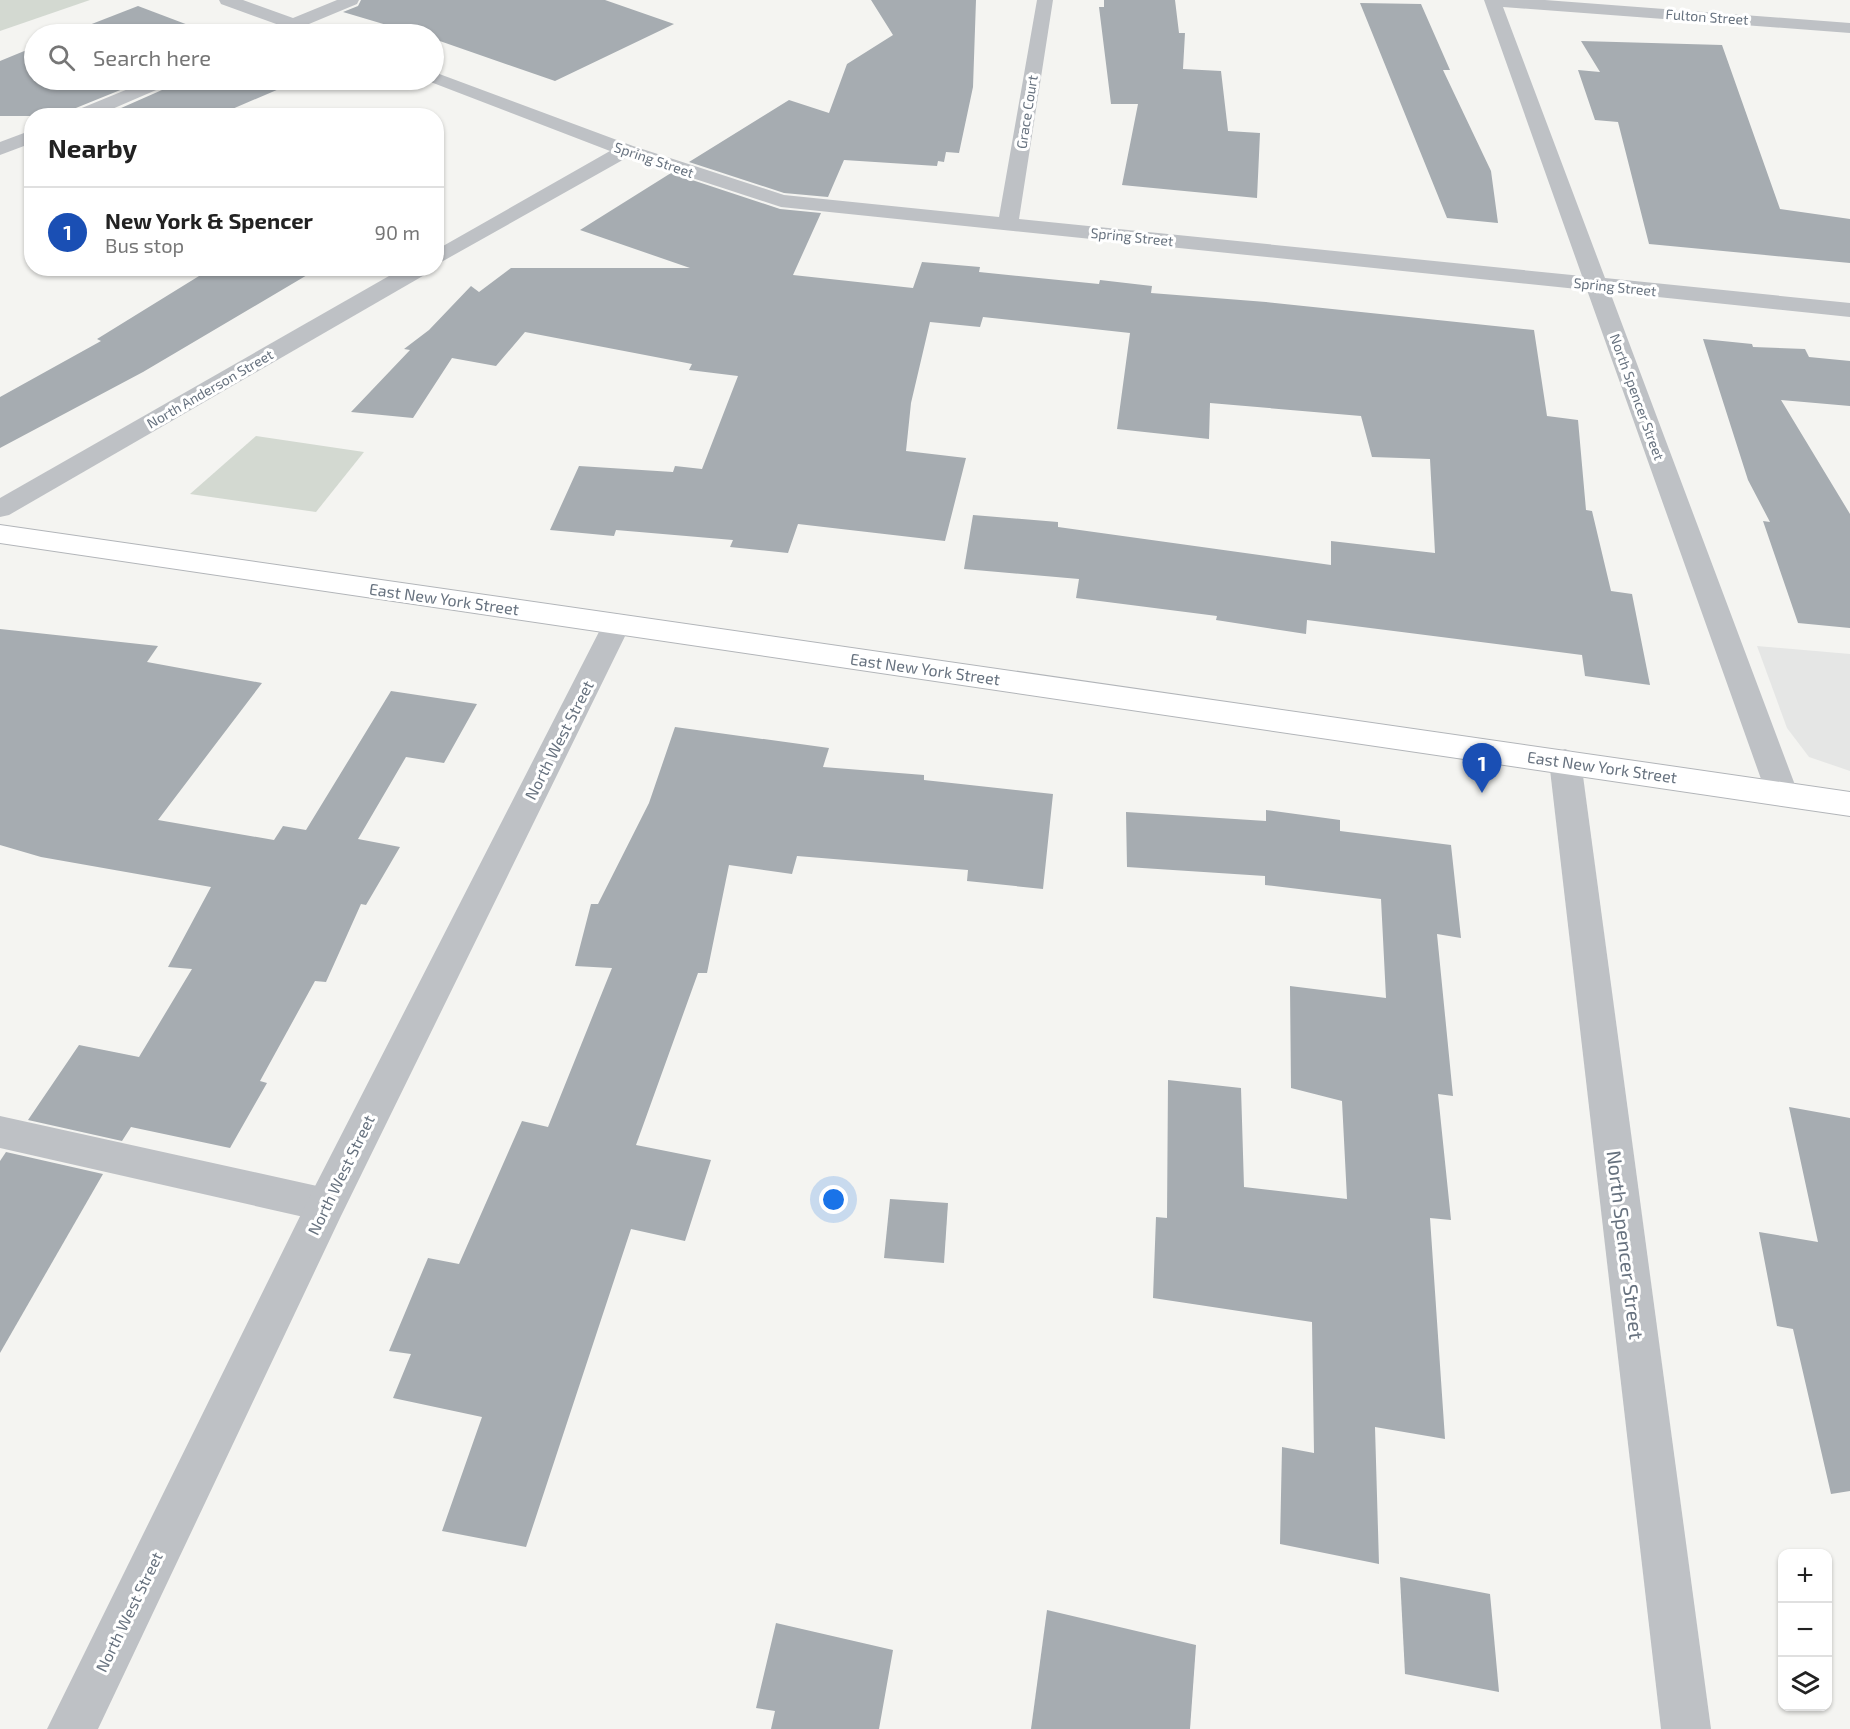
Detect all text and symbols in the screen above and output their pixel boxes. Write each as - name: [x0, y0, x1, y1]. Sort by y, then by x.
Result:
- street label: Fulton Street: [1665, 5, 1749, 28]
- search box: [24, 24, 444, 90]
- icon: search: [45, 41, 78, 74]
- text: Search here: [93, 44, 211, 70]
- street label: Grace Court: [1012, 74, 1041, 150]
- text: Nearby: [48, 132, 137, 163]
- street label: Spring Street: [612, 138, 696, 181]
- text: New York & Spencer: [105, 207, 313, 233]
- text: 1: [63, 220, 72, 244]
- text: 90 m: [375, 220, 420, 244]
- street label: Spring Street: [1090, 224, 1174, 249]
- text: Bus stop: [105, 233, 184, 257]
- street label: Spring Street: [1573, 274, 1657, 299]
- street label: North Spencer Street: [1607, 331, 1668, 462]
- street label: North Anderson Street: [144, 345, 276, 432]
- street label: East New York Street: [368, 579, 520, 618]
- street label: East New York Street: [849, 649, 1001, 688]
- street label: North West Street: [520, 677, 597, 803]
- pin: 1: [1462, 744, 1502, 793]
- street label: East New York Street: [1526, 747, 1678, 786]
- street label: North West Street: [303, 1112, 378, 1238]
- street label: North Spencer Street: [1602, 1149, 1650, 1341]
- your location: [819, 1185, 848, 1214]
- street label: North West Street: [91, 1549, 166, 1675]
- map controls: [1778, 1549, 1832, 1711]
- button: +: [1778, 1549, 1832, 1603]
- button: −: [1778, 1603, 1832, 1657]
- button: layers: [1778, 1657, 1832, 1711]

